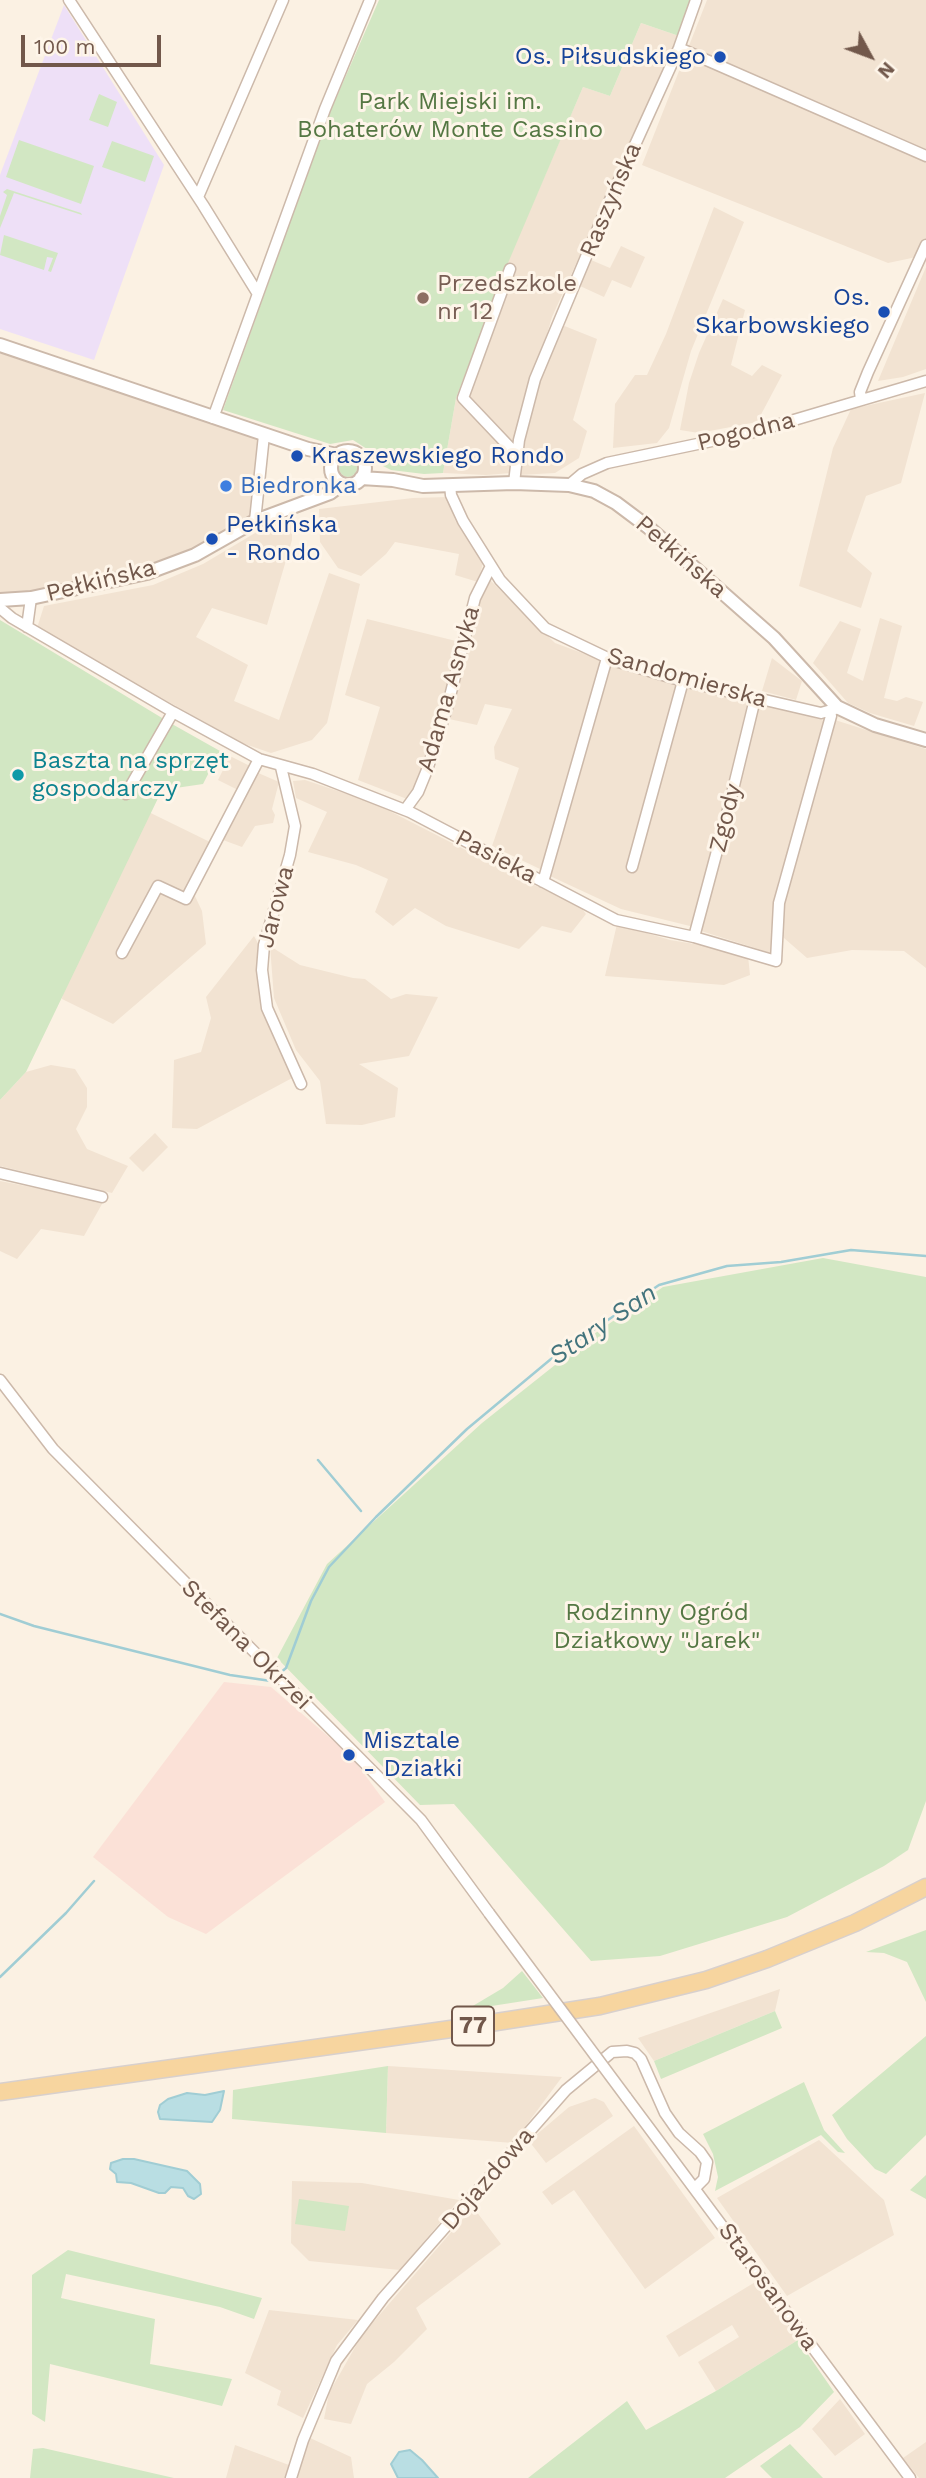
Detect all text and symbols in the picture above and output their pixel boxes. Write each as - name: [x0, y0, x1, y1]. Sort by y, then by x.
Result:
- scale bar: [24, 21, 164, 65]
- north arrow: [835, 21, 905, 91]
- text: 100 m: [34, 34, 96, 59]
- place label: Os. Piłsudskiego: [515, 43, 706, 71]
- marker: Os. Piłsudskiego: [712, 49, 728, 65]
- text: N: [873, 57, 900, 83]
- park label: Park Miejski im. Bohaterów Monte Cassino: [297, 88, 603, 144]
- street label: Raszyńska: [574, 138, 648, 262]
- place label: Przedszkole nr 12: [437, 270, 577, 326]
- place label: Os. Skarbowskiego: [695, 284, 870, 340]
- marker: Przedszkole nr 12: [415, 290, 431, 306]
- marker: Os. Skarbowskiego: [876, 304, 892, 320]
- street label: Pogodna: [694, 406, 798, 458]
- place label: Kraszewskiego Rondo: [311, 442, 565, 470]
- marker: Kraszewskiego Rondo: [289, 448, 305, 464]
- place label: Biedronka: [240, 472, 357, 500]
- marker: Biedronka: [218, 478, 234, 494]
- street label: Pełkińska: [629, 510, 733, 604]
- place label: Pełkińska - Rondo: [226, 511, 338, 567]
- marker: Pełkińska - Rondo: [204, 531, 220, 547]
- street label: Pełkińska: [43, 554, 159, 608]
- street label: Adama Asnyka: [412, 603, 486, 775]
- street label: Sandomierska: [604, 641, 770, 715]
- place label: Baszta na sprzęt gospodarczy: [32, 747, 229, 803]
- marker: Baszta na sprzęt gospodarczy: [10, 767, 26, 783]
- street label: Zgody: [704, 781, 748, 855]
- street label: Pasieka: [450, 824, 542, 890]
- street label: Jarowa: [251, 863, 301, 951]
- water label: Stary San: [543, 1278, 663, 1372]
- street label: Stefana Okrzei: [175, 1574, 317, 1716]
- park label: Rodzinny Ogród Działkowy "Jarek": [554, 1599, 760, 1655]
- place label: Misztale - Działki: [363, 1727, 462, 1783]
- marker: Misztale - Działki: [341, 1747, 357, 1763]
- road number: 77: [452, 2007, 494, 2046]
- street label: Dojazdowa: [436, 2122, 540, 2236]
- street label: Starosanowa: [712, 2217, 824, 2357]

